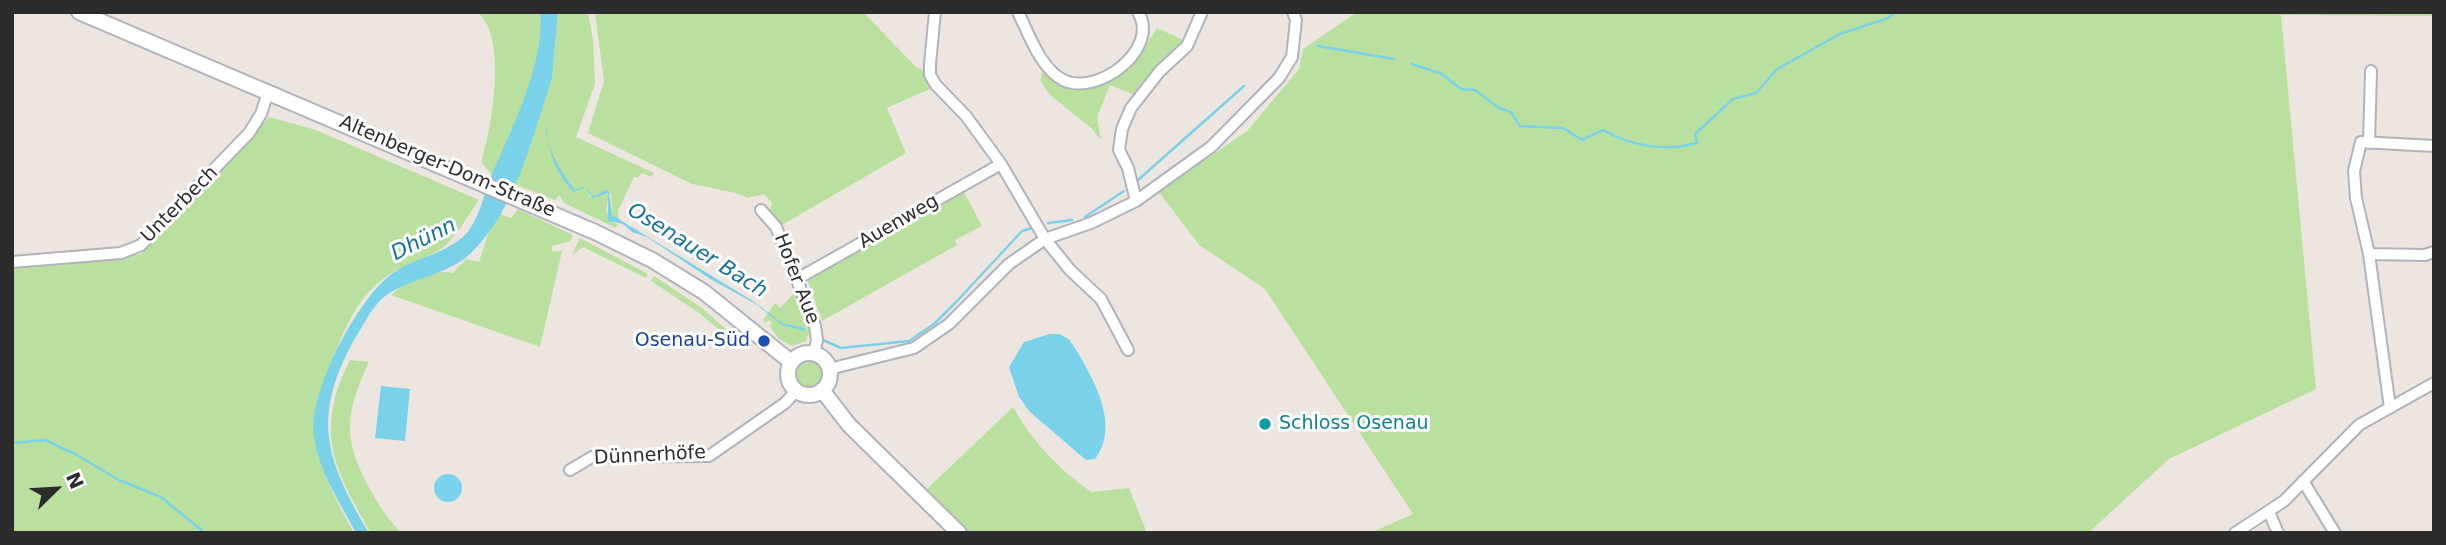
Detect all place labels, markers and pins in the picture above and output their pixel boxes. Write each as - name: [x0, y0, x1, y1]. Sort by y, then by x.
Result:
- place label: Osenau-Süd: [635, 330, 750, 352]
- marker: Osenau-Süd: [756, 333, 772, 349]
- place label: Schloss Osenau: [1279, 413, 1429, 435]
- marker: Schloss Osenau: [1257, 416, 1273, 432]

